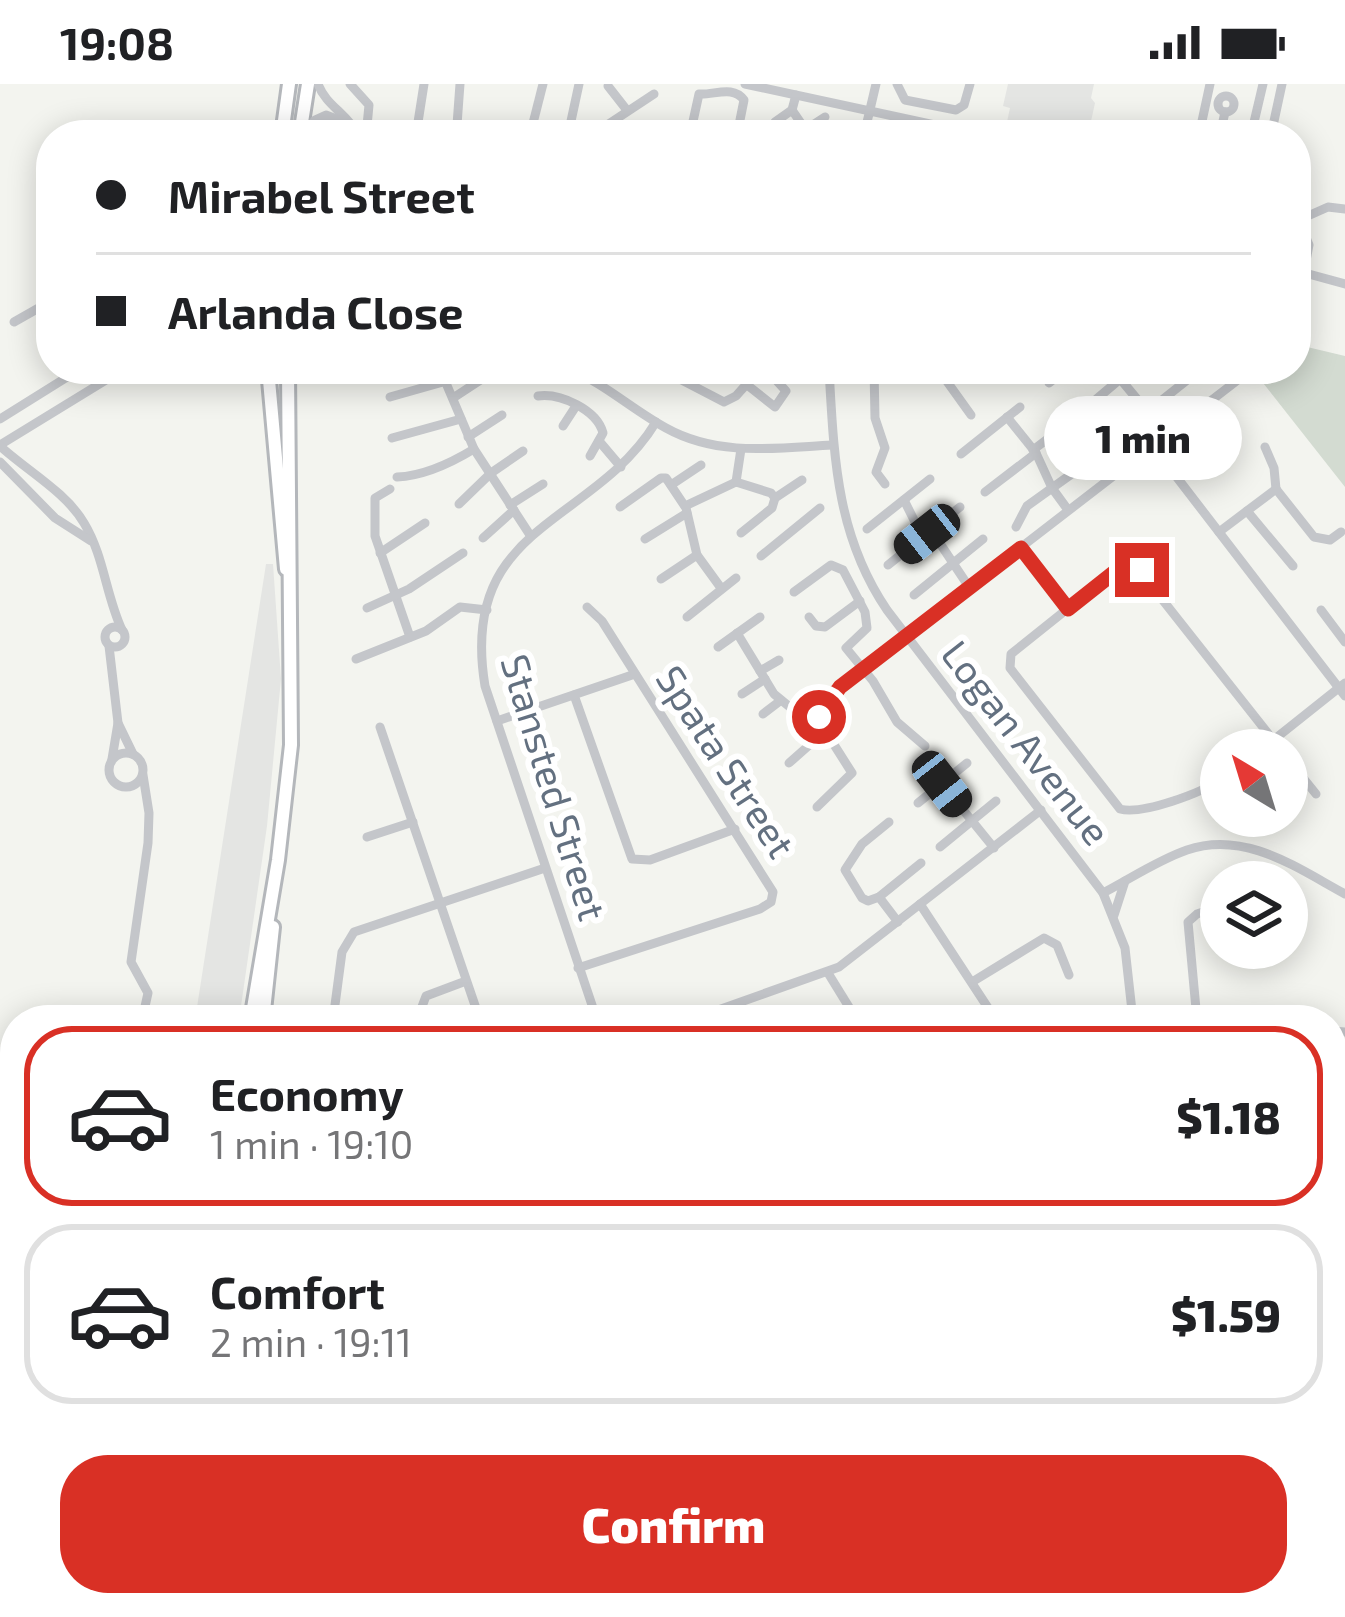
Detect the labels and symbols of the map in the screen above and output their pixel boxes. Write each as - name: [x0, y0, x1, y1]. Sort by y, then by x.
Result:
- callout: 1 min: [1043, 396, 1241, 480]
- car: [888, 498, 966, 570]
- route end: [1115, 543, 1169, 597]
- street label: Logan Avenue: [933, 631, 1121, 853]
- street label: Stansted Street: [492, 648, 618, 926]
- street label: Spata Street: [648, 656, 806, 866]
- route start: [792, 690, 846, 744]
- north arrow: [1200, 729, 1308, 837]
- car: [906, 745, 978, 823]

